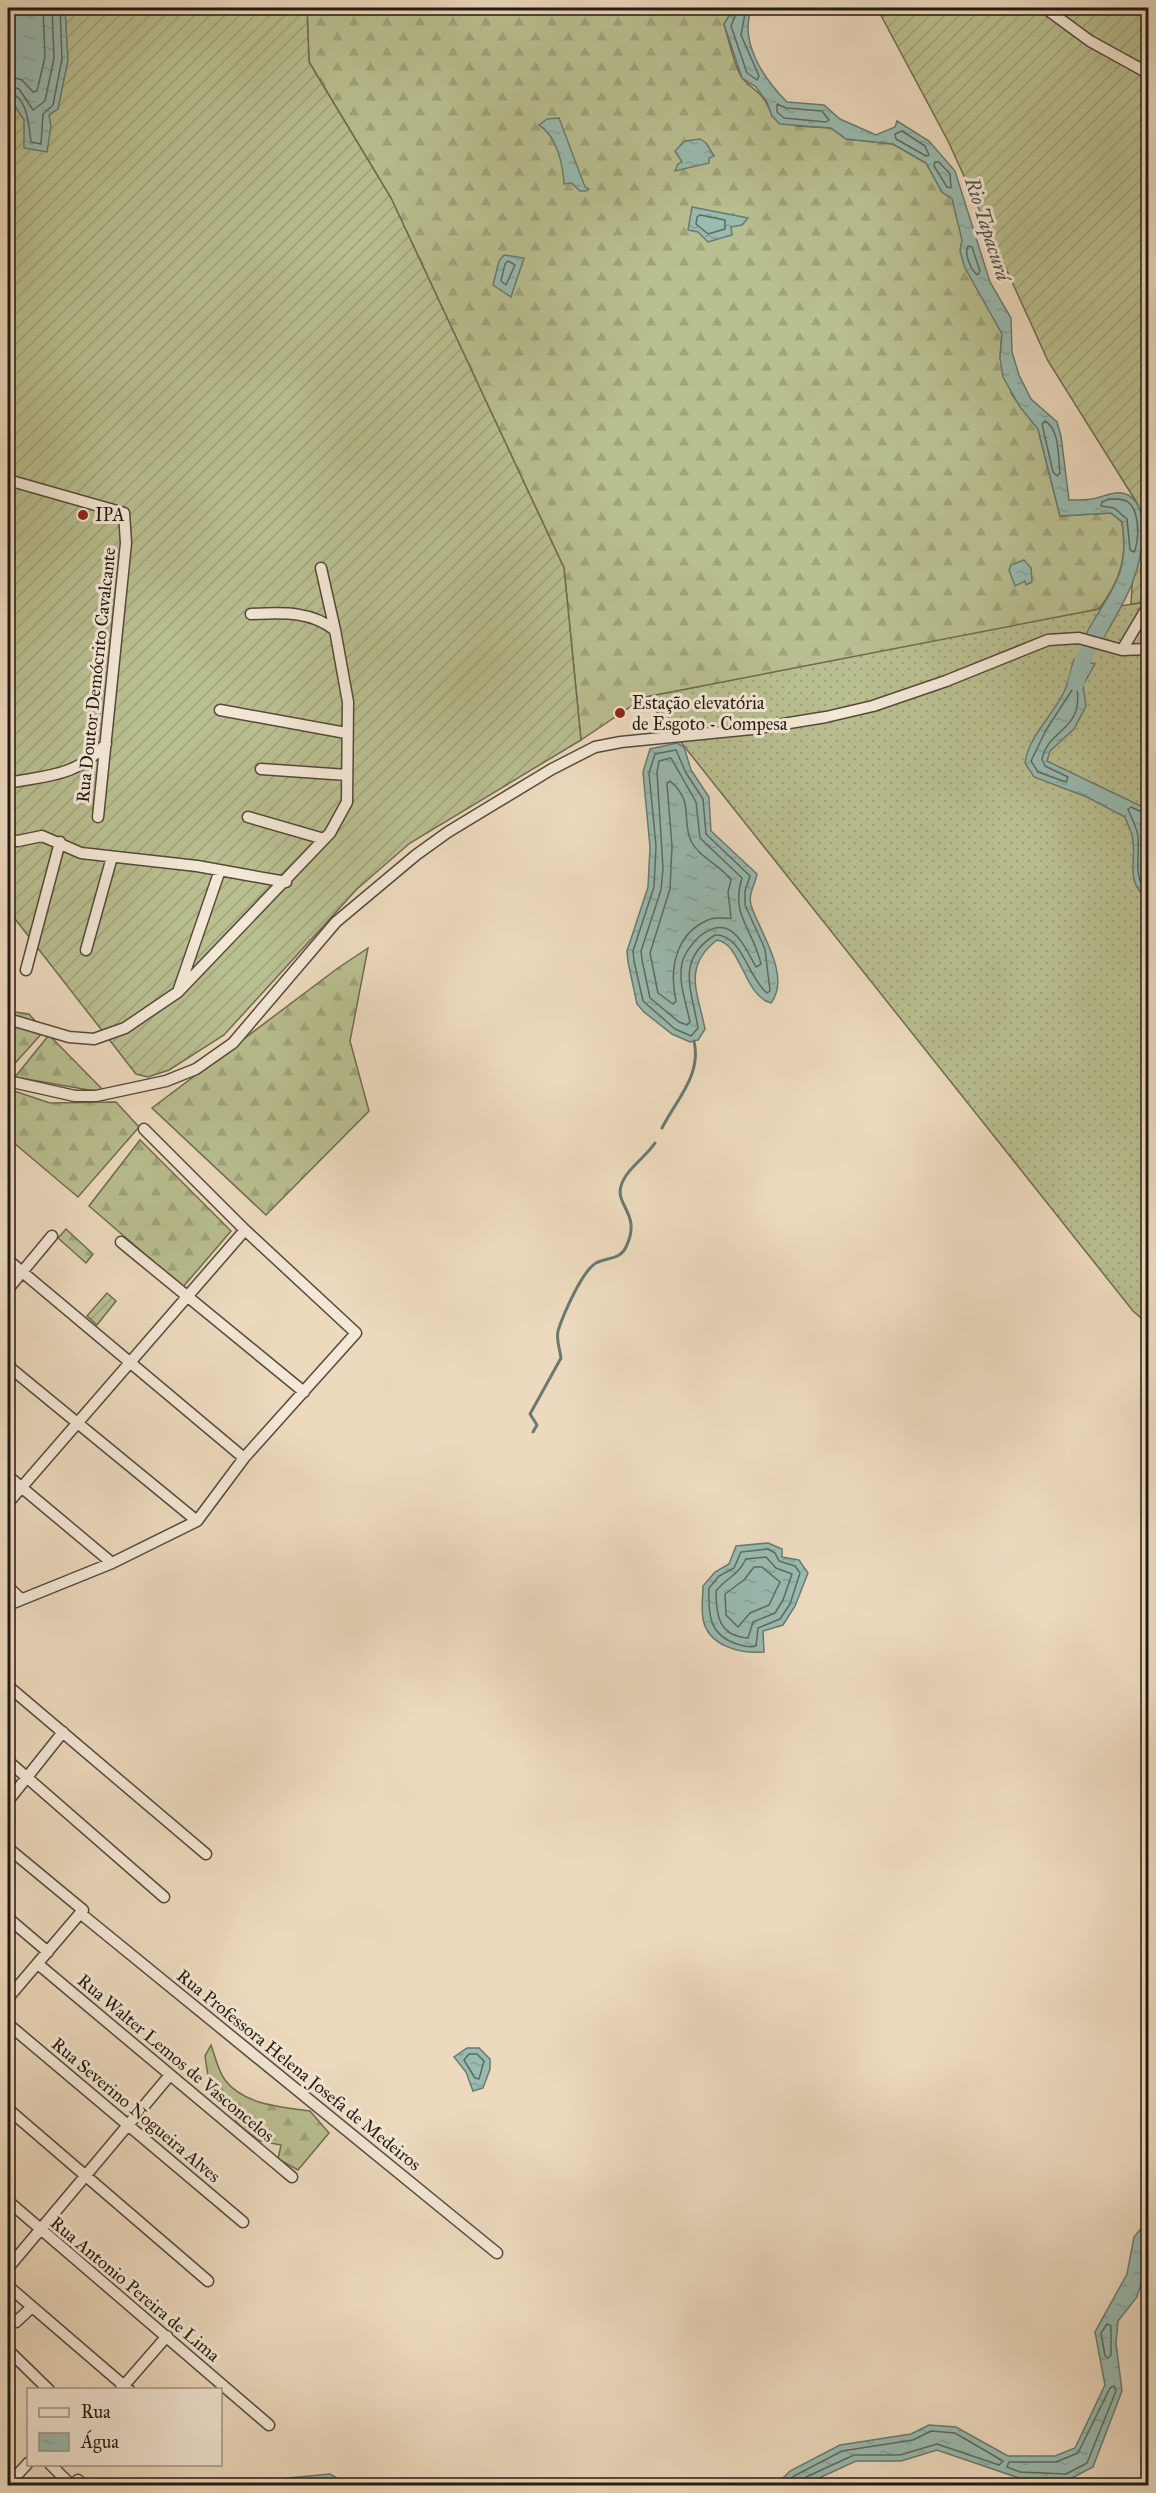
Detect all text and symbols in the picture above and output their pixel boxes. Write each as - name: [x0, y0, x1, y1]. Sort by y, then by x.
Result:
- water label: Rio Tapacurá: [959, 173, 1017, 286]
- place label: IPA: [95, 504, 125, 526]
- marker: IPA: [76, 508, 90, 522]
- street label: Rua Doutor Demócrito Cavalcante: [72, 546, 120, 804]
- place label: Estação elevatória de Esgoto - Compesa: [632, 692, 788, 736]
- marker: Estação elevatória de Esgoto - Compesa: [613, 706, 627, 720]
- street label: Rua Professora Helena Josefa de Medeiros: [172, 1965, 426, 2176]
- street label: Rua Walter Lemos de Vasconcelos: [73, 1969, 279, 2147]
- street label: Rua Severino Nogueira Alves: [46, 2033, 225, 2188]
- street label: Rua Antonio Pereira de Lima: [46, 2212, 225, 2367]
- legend: [27, 2388, 222, 2466]
- text: Rua: [81, 2401, 111, 2423]
- text: Água: [80, 2429, 119, 2454]

